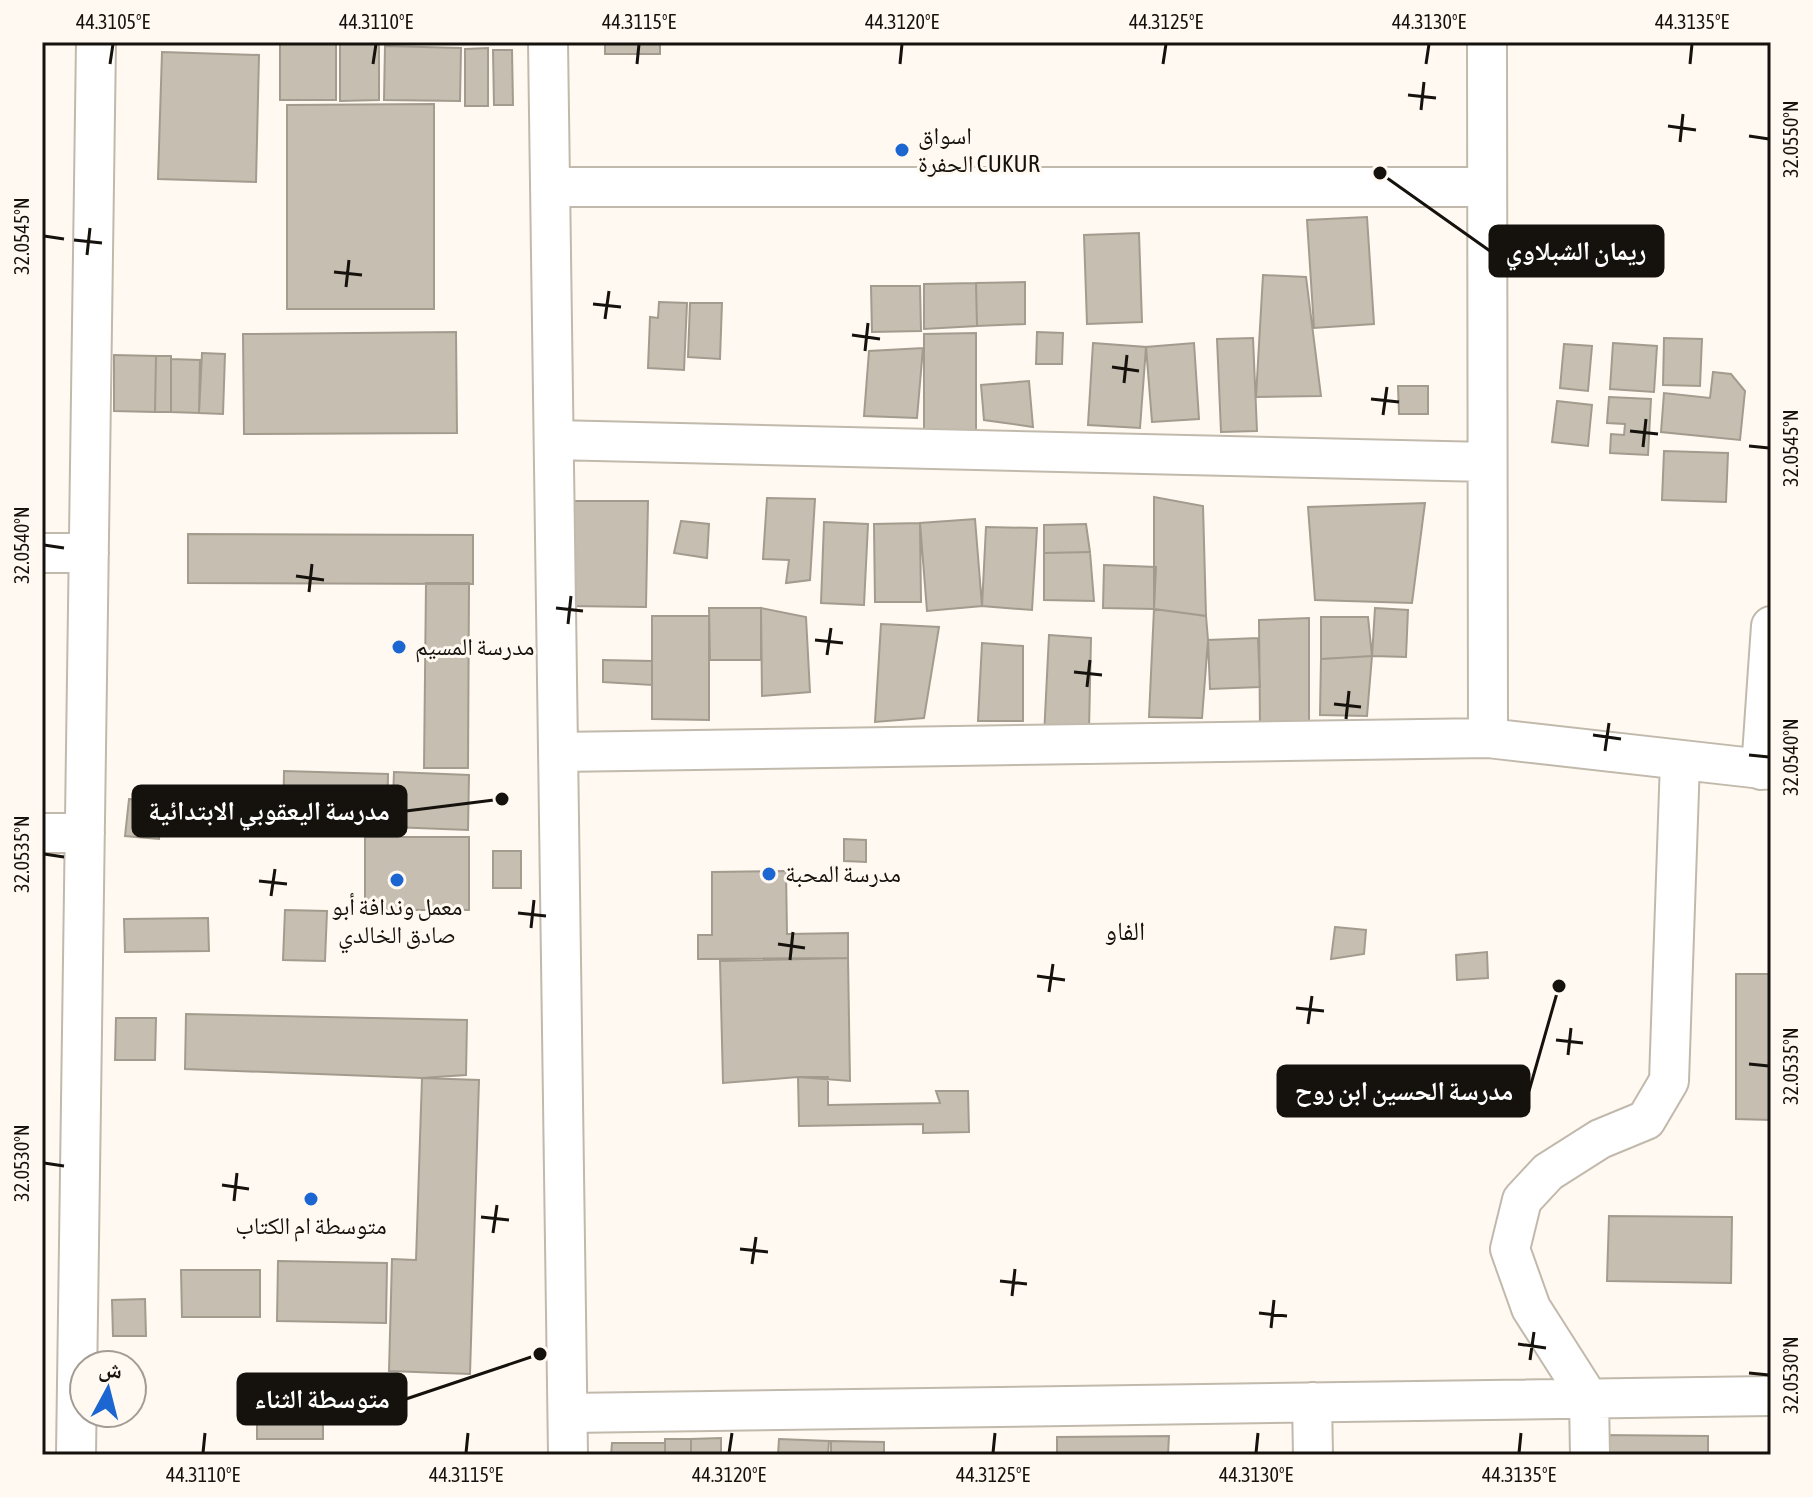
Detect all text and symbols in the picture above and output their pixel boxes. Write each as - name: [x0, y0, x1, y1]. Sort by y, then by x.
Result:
- text: 44.3105°E: [76, 10, 150, 33]
- text: 44.3110°E: [339, 10, 413, 33]
- text: 44.3115°E: [602, 10, 676, 33]
- text: 44.3120°E: [865, 10, 939, 33]
- text: 44.3125°E: [1129, 10, 1203, 33]
- text: 44.3130°E: [1392, 10, 1466, 33]
- text: 44.3135°E: [1655, 10, 1729, 33]
- text: 32.0550°N: [1779, 100, 1802, 178]
- place label: اسواق الحفرة CUKUR: [918, 122, 1040, 177]
- marker: اسواق الحفرة CUKUR: [893, 141, 911, 159]
- text: 32.0545°N: [10, 197, 33, 275]
- callout: ريمان الشبلاوي: [1490, 226, 1663, 276]
- text: ريمان الشبلاوي: [1506, 236, 1646, 271]
- text: 32.0545°N: [1779, 409, 1802, 487]
- text: 32.0540°N: [10, 506, 33, 584]
- place label: مدرسة المسيم: [415, 633, 534, 663]
- marker: مدرسة المسيم: [390, 638, 408, 656]
- text: 32.0540°N: [1779, 718, 1802, 796]
- callout: مدرسة اليعقوبي الابتدائية: [133, 786, 406, 836]
- text: مدرسة اليعقوبي الابتدائية: [148, 796, 390, 831]
- text: 32.0535°N: [10, 815, 33, 893]
- place label: مدرسة المحبة: [785, 860, 901, 888]
- marker: مدرسة المحبة: [760, 865, 778, 883]
- marker: معمل وندافة أبو صادق الخالدي: [388, 871, 406, 889]
- place label: معمل وندافة أبو صادق الخالدي: [332, 893, 462, 954]
- district label: الفاو: [1105, 916, 1145, 946]
- text: 32.0535°N: [1779, 1027, 1802, 1105]
- callout: مدرسة الحسين ابن روح: [1278, 1066, 1529, 1116]
- text: مدرسة الحسين ابن روح: [1295, 1076, 1513, 1107]
- text: 32.0530°N: [10, 1124, 33, 1202]
- marker: متوسطة ام الكتاب: [302, 1190, 320, 1208]
- place label: متوسطة ام الكتاب: [235, 1212, 387, 1242]
- text: 32.0530°N: [1779, 1336, 1802, 1414]
- north arrow: [68, 1349, 148, 1429]
- text: ش: [97, 1355, 124, 1384]
- callout: متوسطة الثناء: [238, 1374, 406, 1424]
- text: متوسطة الثناء: [254, 1384, 390, 1414]
- text: 44.3110°E: [166, 1463, 240, 1486]
- text: 44.3115°E: [429, 1463, 503, 1486]
- text: 44.3120°E: [692, 1463, 766, 1486]
- text: 44.3125°E: [956, 1463, 1030, 1486]
- text: 44.3130°E: [1219, 1463, 1293, 1486]
- text: 44.3135°E: [1482, 1463, 1556, 1486]

